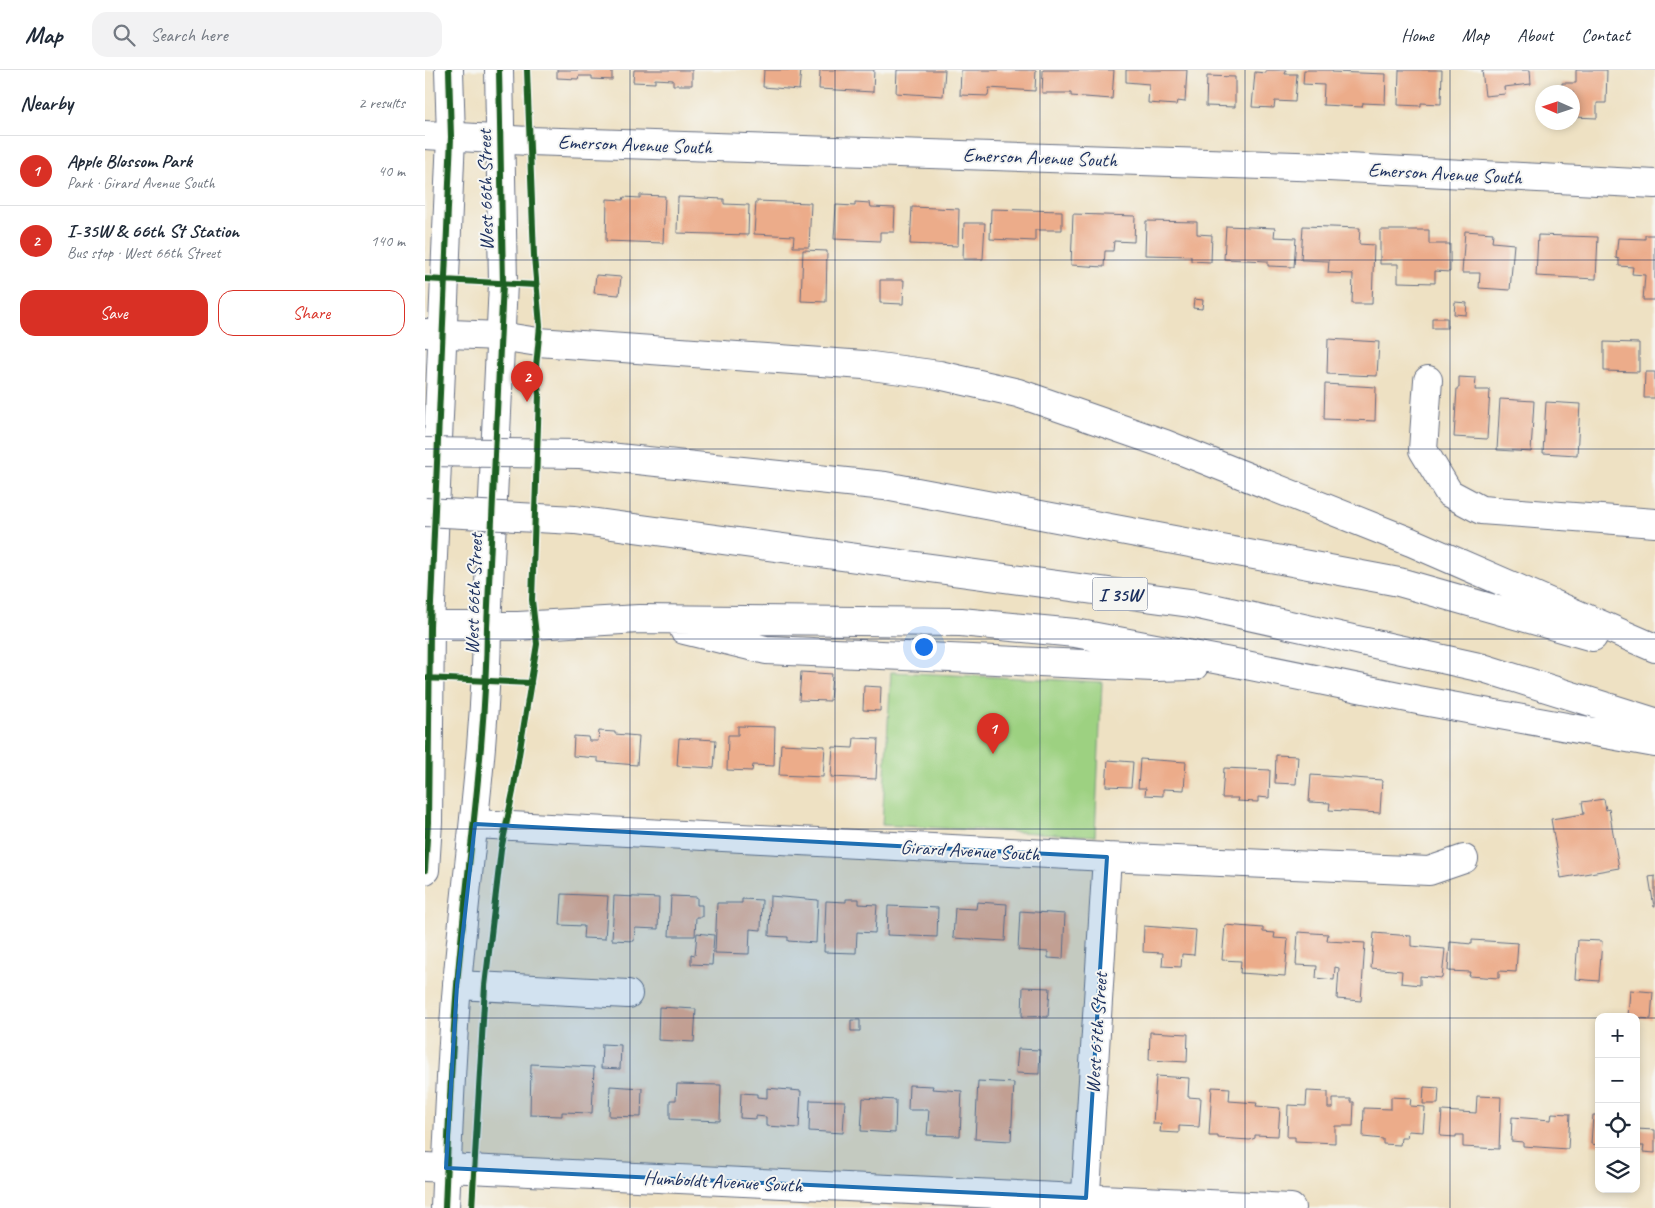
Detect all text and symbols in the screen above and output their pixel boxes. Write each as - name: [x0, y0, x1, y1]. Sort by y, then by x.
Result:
- search box: [92, 12, 442, 57]
- text: Map: [25, 20, 62, 50]
- icon: search: [110, 21, 138, 49]
- text: Search here: [150, 23, 228, 47]
- text: Home: [1401, 24, 1434, 46]
- text: Map: [1462, 24, 1489, 46]
- text: About: [1517, 24, 1553, 46]
- text: Contact: [1581, 24, 1630, 46]
- north arrow: [1535, 85, 1580, 130]
- text: Nearby: [20, 90, 73, 116]
- text: 2 results: [358, 93, 405, 113]
- street label: West 66th Street: [472, 127, 499, 251]
- street label: Emerson Avenue South: [558, 129, 713, 160]
- street label: Emerson Avenue South: [963, 142, 1118, 173]
- text: Apple Blossom Park: [67, 149, 192, 173]
- street label: Emerson Avenue South: [1367, 157, 1523, 190]
- text: 1: [32, 161, 40, 181]
- text: 40 m: [378, 161, 405, 181]
- text: Park · Girard Avenue South: [67, 173, 215, 193]
- text: I-35W & 66th St Station: [67, 219, 239, 243]
- text: 2: [32, 231, 40, 251]
- text: 140 m: [371, 231, 405, 251]
- text: Bus stop · West 66th Street: [67, 243, 221, 263]
- button: Save: [20, 290, 208, 336]
- button: Share: [218, 290, 405, 336]
- pin: 2: [511, 361, 543, 402]
- street label: West 66th Street: [459, 531, 488, 655]
- road number: I 35W: [1093, 578, 1147, 610]
- your location: [911, 634, 937, 660]
- pin: 1: [977, 713, 1009, 754]
- street label: Girard Avenue South: [900, 834, 1041, 867]
- street label: West 67th Street: [1080, 969, 1113, 1094]
- map controls: [1595, 1013, 1640, 1193]
- button: +: [1595, 1013, 1640, 1058]
- button: −: [1595, 1058, 1640, 1103]
- button: locate: [1595, 1103, 1640, 1148]
- button: layers: [1595, 1148, 1640, 1193]
- street label: Humboldt Avenue South: [643, 1165, 804, 1198]

